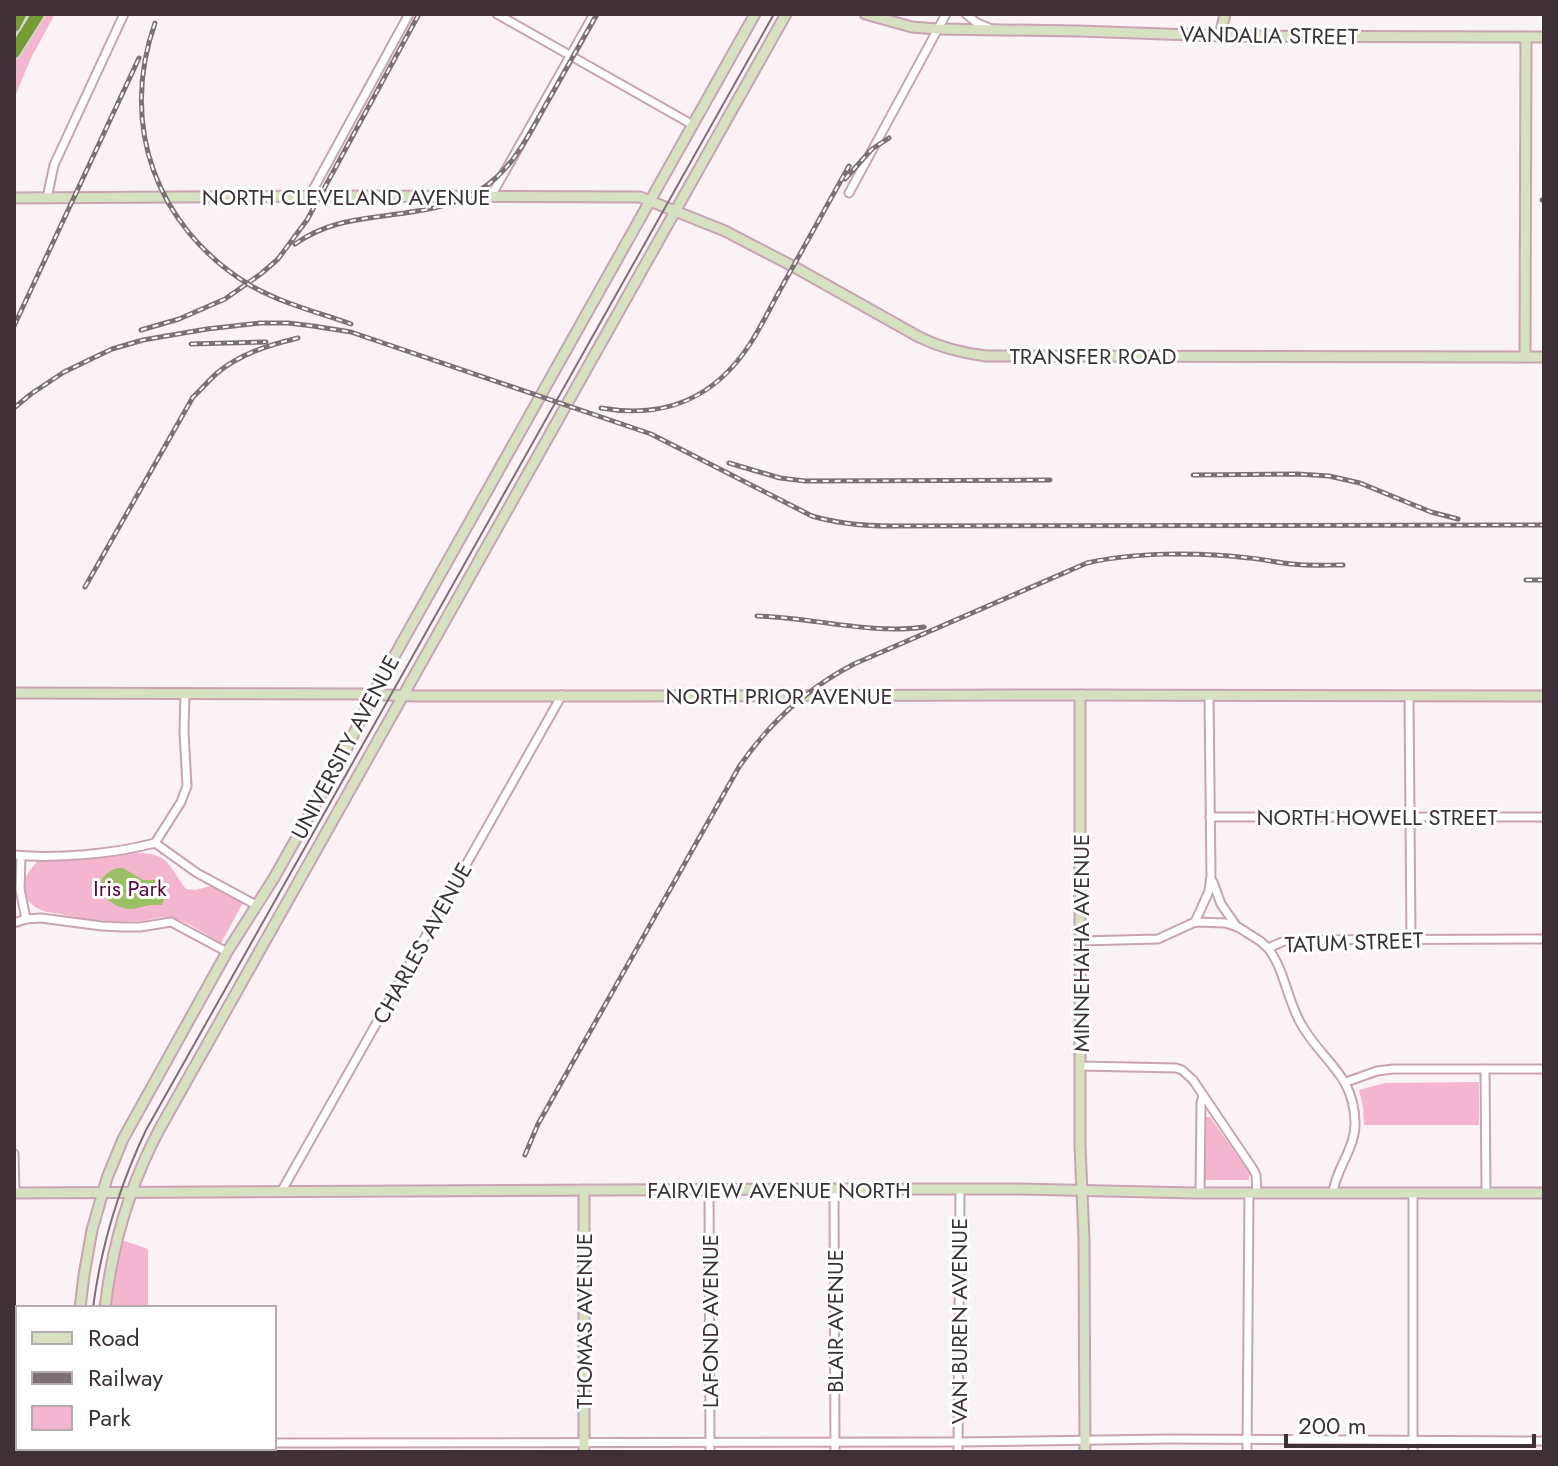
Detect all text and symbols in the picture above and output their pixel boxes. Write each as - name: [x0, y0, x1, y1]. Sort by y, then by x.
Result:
- street label: VANDALIA STREET: [1180, 17, 1359, 53]
- street label: NORTH CLEVELAND AVENUE: [202, 181, 490, 213]
- street label: TRANSFER ROAD: [1010, 340, 1176, 372]
- street label: UNIVERSITY AVENUE: [283, 649, 407, 845]
- street label: NORTH PRIOR AVENUE: [665, 680, 893, 712]
- street label: NORTH HOWELL STREET: [1256, 801, 1498, 833]
- street label: MINNEHAHA AVENUE: [1065, 834, 1097, 1052]
- street label: CHARLES AVENUE: [364, 856, 480, 1030]
- park label: Iris Park: [93, 872, 167, 904]
- street label: TATUM STREET: [1284, 924, 1425, 960]
- street label: FAIRVIEW AVENUE NORTH: [647, 1174, 911, 1206]
- street label: VAN BUREN AVENUE: [943, 1218, 975, 1424]
- street label: THOMAS AVENUE: [568, 1233, 600, 1409]
- street label: LAFOND AVENUE: [694, 1234, 726, 1408]
- street label: BLAIR AVENUE: [819, 1249, 851, 1393]
- legend: [16, 1306, 276, 1450]
- text: Road: [88, 1320, 140, 1355]
- text: Railway: [88, 1360, 163, 1395]
- scale bar: [1286, 1398, 1534, 1448]
- text: Park: [88, 1400, 131, 1435]
- text: 200 m: [1298, 1408, 1366, 1443]

